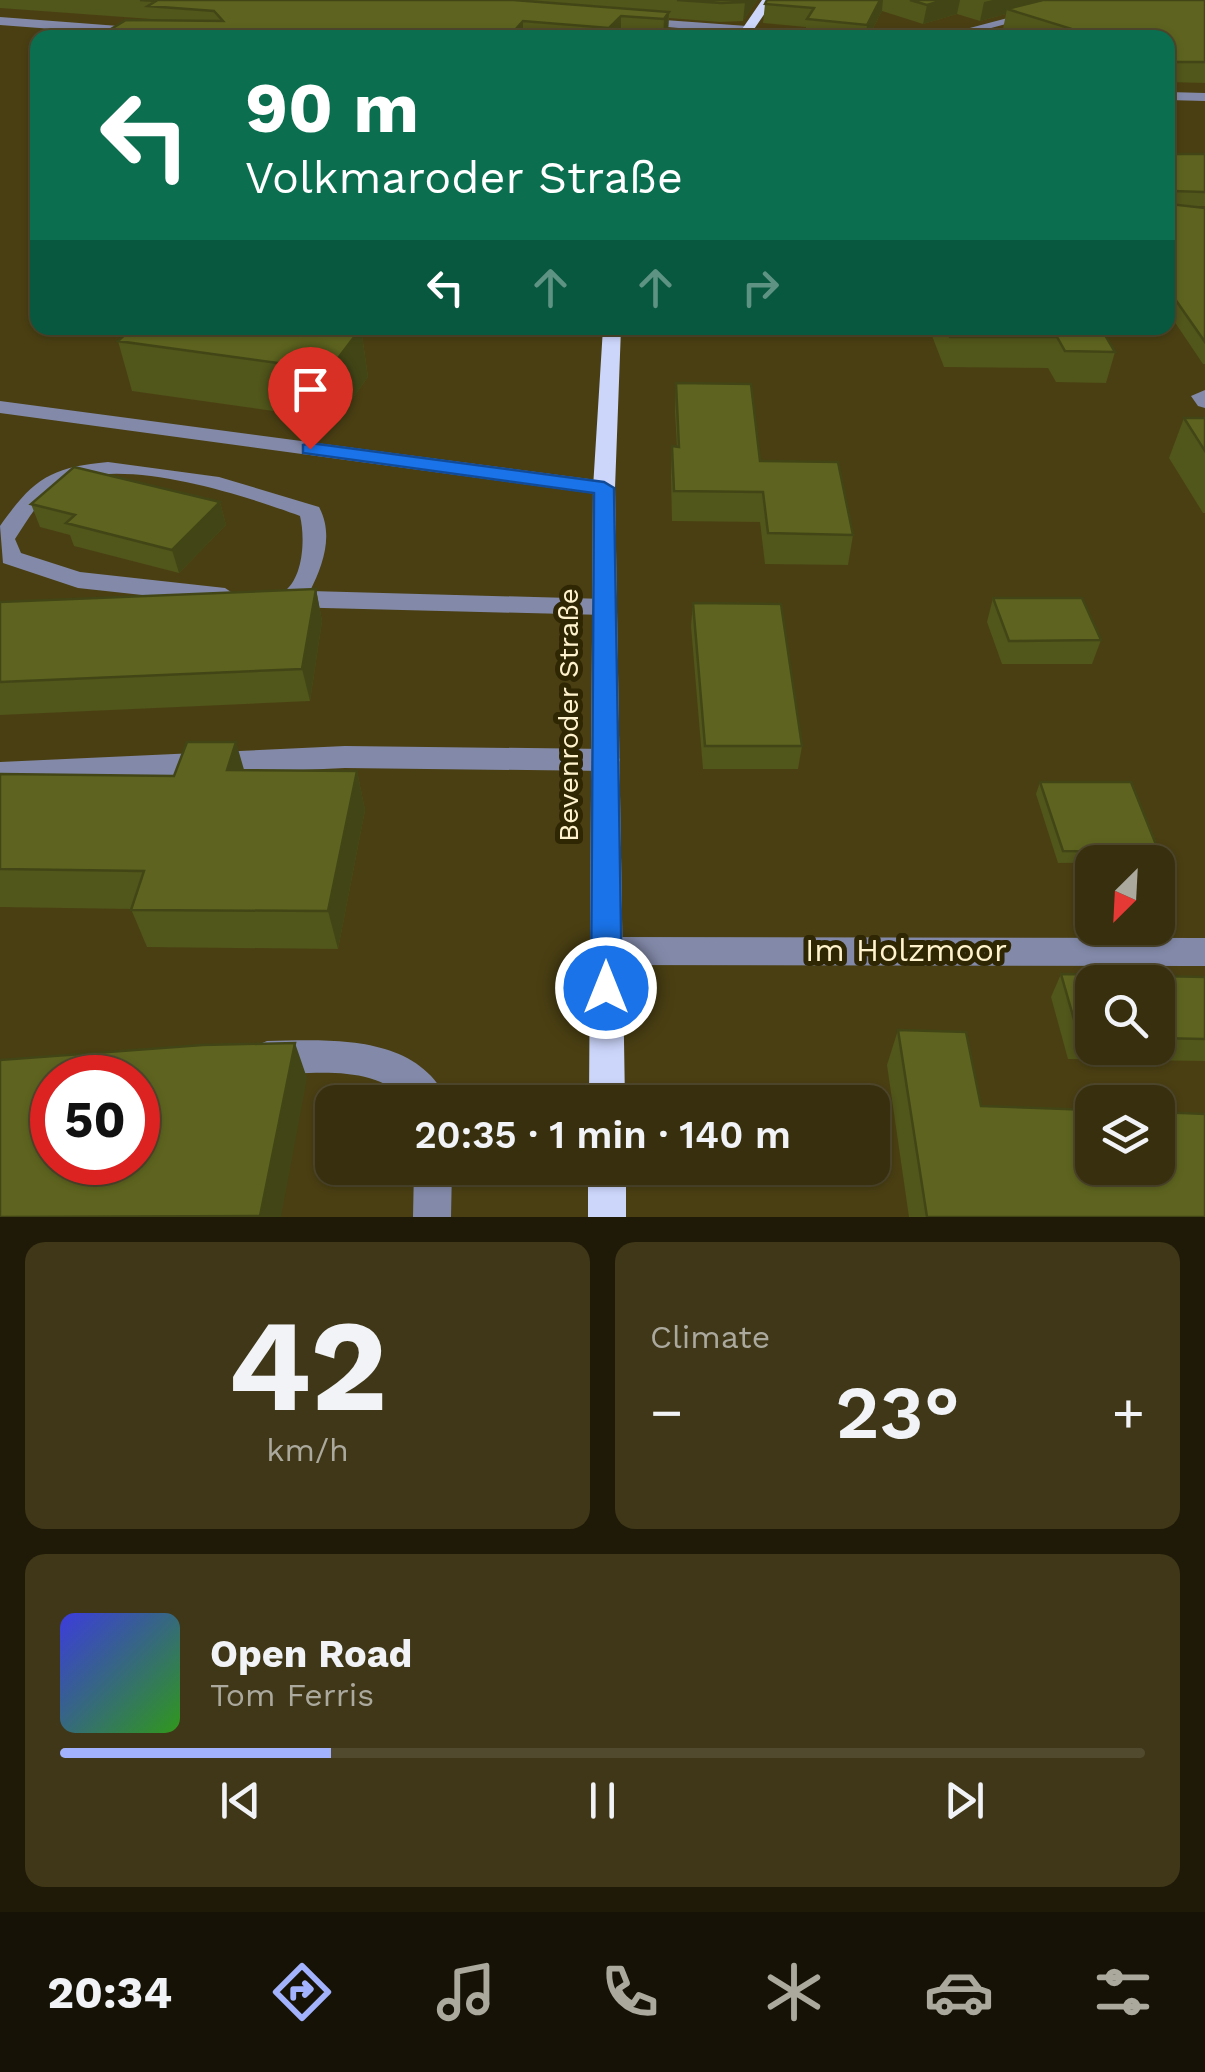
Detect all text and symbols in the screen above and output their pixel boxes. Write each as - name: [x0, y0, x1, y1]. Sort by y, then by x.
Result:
- text: 90 m: [245, 67, 419, 149]
- icon: left: [80, 70, 210, 200]
- text: Volkmaroder Straße: [245, 151, 683, 204]
- icon: left: [418, 260, 473, 315]
- icon: ahead: [523, 260, 578, 315]
- icon: ahead: [628, 260, 683, 315]
- icon: right: [733, 260, 788, 315]
- pin: [268, 347, 353, 450]
- icon: arrive: [283, 362, 338, 417]
- street label: Bevenroder Straße: [552, 588, 585, 842]
- north arrow: [1075, 845, 1175, 945]
- map controls: [1075, 845, 1175, 1185]
- street label: Im Holzmoor: [805, 931, 1007, 969]
- position arrow: [554, 936, 658, 1040]
- button: search: [1075, 965, 1175, 1065]
- speed limit sign: 50: [30, 1055, 160, 1185]
- button: layers: [1075, 1085, 1175, 1185]
- text: 20:35 · 1 min · 140 m: [414, 1113, 791, 1157]
- text: 42: [228, 1289, 387, 1442]
- text: Climate: [650, 1318, 770, 1356]
- text: 23°: [835, 1368, 960, 1456]
- text: −: [650, 1380, 683, 1444]
- text: +: [1112, 1380, 1145, 1444]
- text: km/h: [266, 1431, 349, 1469]
- text: Open Road: [210, 1632, 412, 1676]
- text: Tom Ferris: [210, 1676, 374, 1714]
- icon: previous: [213, 1773, 268, 1828]
- icon: pause: [575, 1773, 630, 1828]
- icon: next: [937, 1773, 992, 1828]
- icon: directions: [267, 1957, 337, 2027]
- icon: music: [431, 1957, 501, 2027]
- icon: phone: [595, 1957, 665, 2027]
- icon: climate: [759, 1957, 829, 2027]
- icon: car: [924, 1957, 994, 2027]
- icon: filters: [1088, 1957, 1158, 2027]
- text: 20:34: [47, 1966, 172, 2019]

